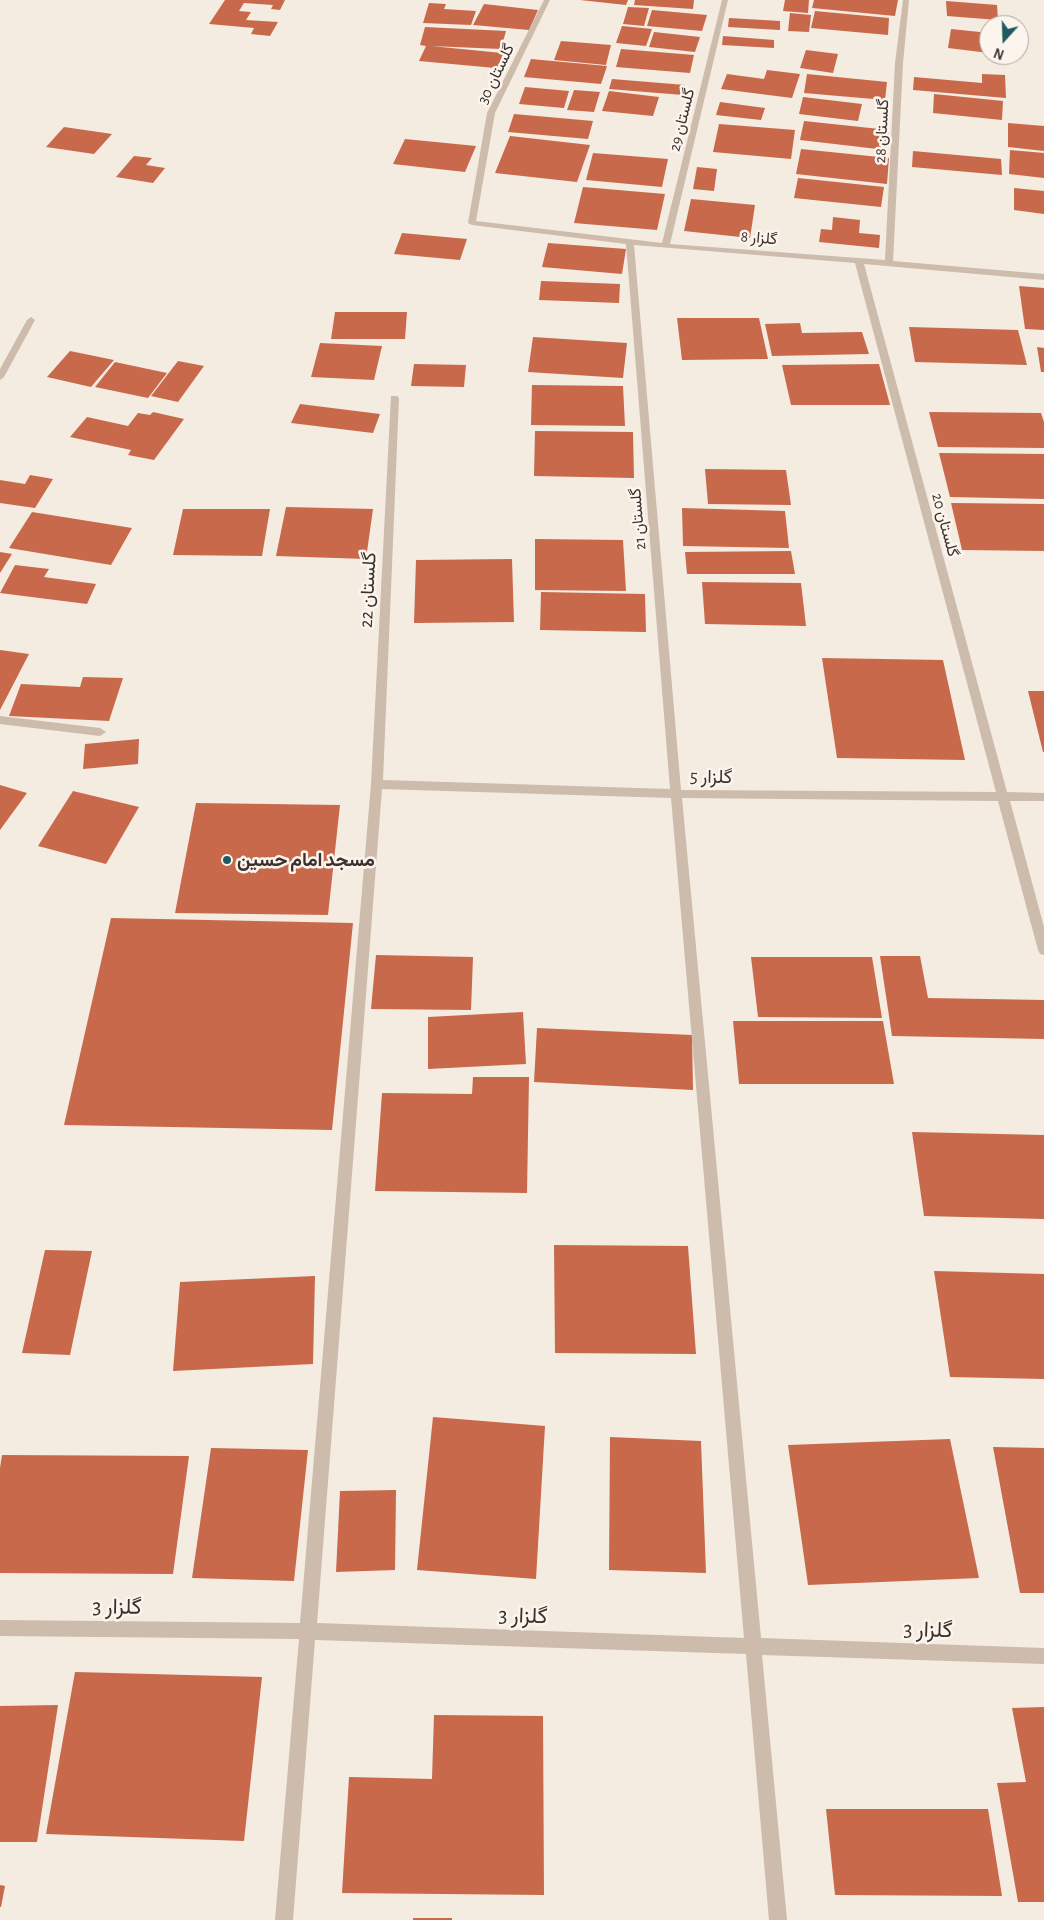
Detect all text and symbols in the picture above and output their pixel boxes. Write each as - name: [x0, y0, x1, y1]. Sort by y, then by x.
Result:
- north arrow: [979, 15, 1029, 65]
- street label: گلستان 30: [473, 41, 519, 107]
- text: N: [992, 45, 1006, 61]
- street label: گلستان 29: [665, 86, 699, 154]
- street label: گلستان 28: [871, 98, 893, 164]
- street label: گلزار 8: [740, 227, 778, 249]
- street label: گلستان 21: [626, 487, 650, 551]
- street label: گلستان 20: [927, 491, 963, 559]
- street label: گلستان 22: [355, 551, 381, 629]
- street label: گلزار 5: [690, 765, 732, 789]
- place label: مسجد امام حسین: [237, 849, 375, 871]
- marker: مسجد امام حسین: [221, 854, 233, 866]
- street label: گلزار 3: [92, 1593, 142, 1621]
- street label: گلزار 3: [498, 1602, 548, 1630]
- street label: گلزار 3: [903, 1616, 953, 1644]

